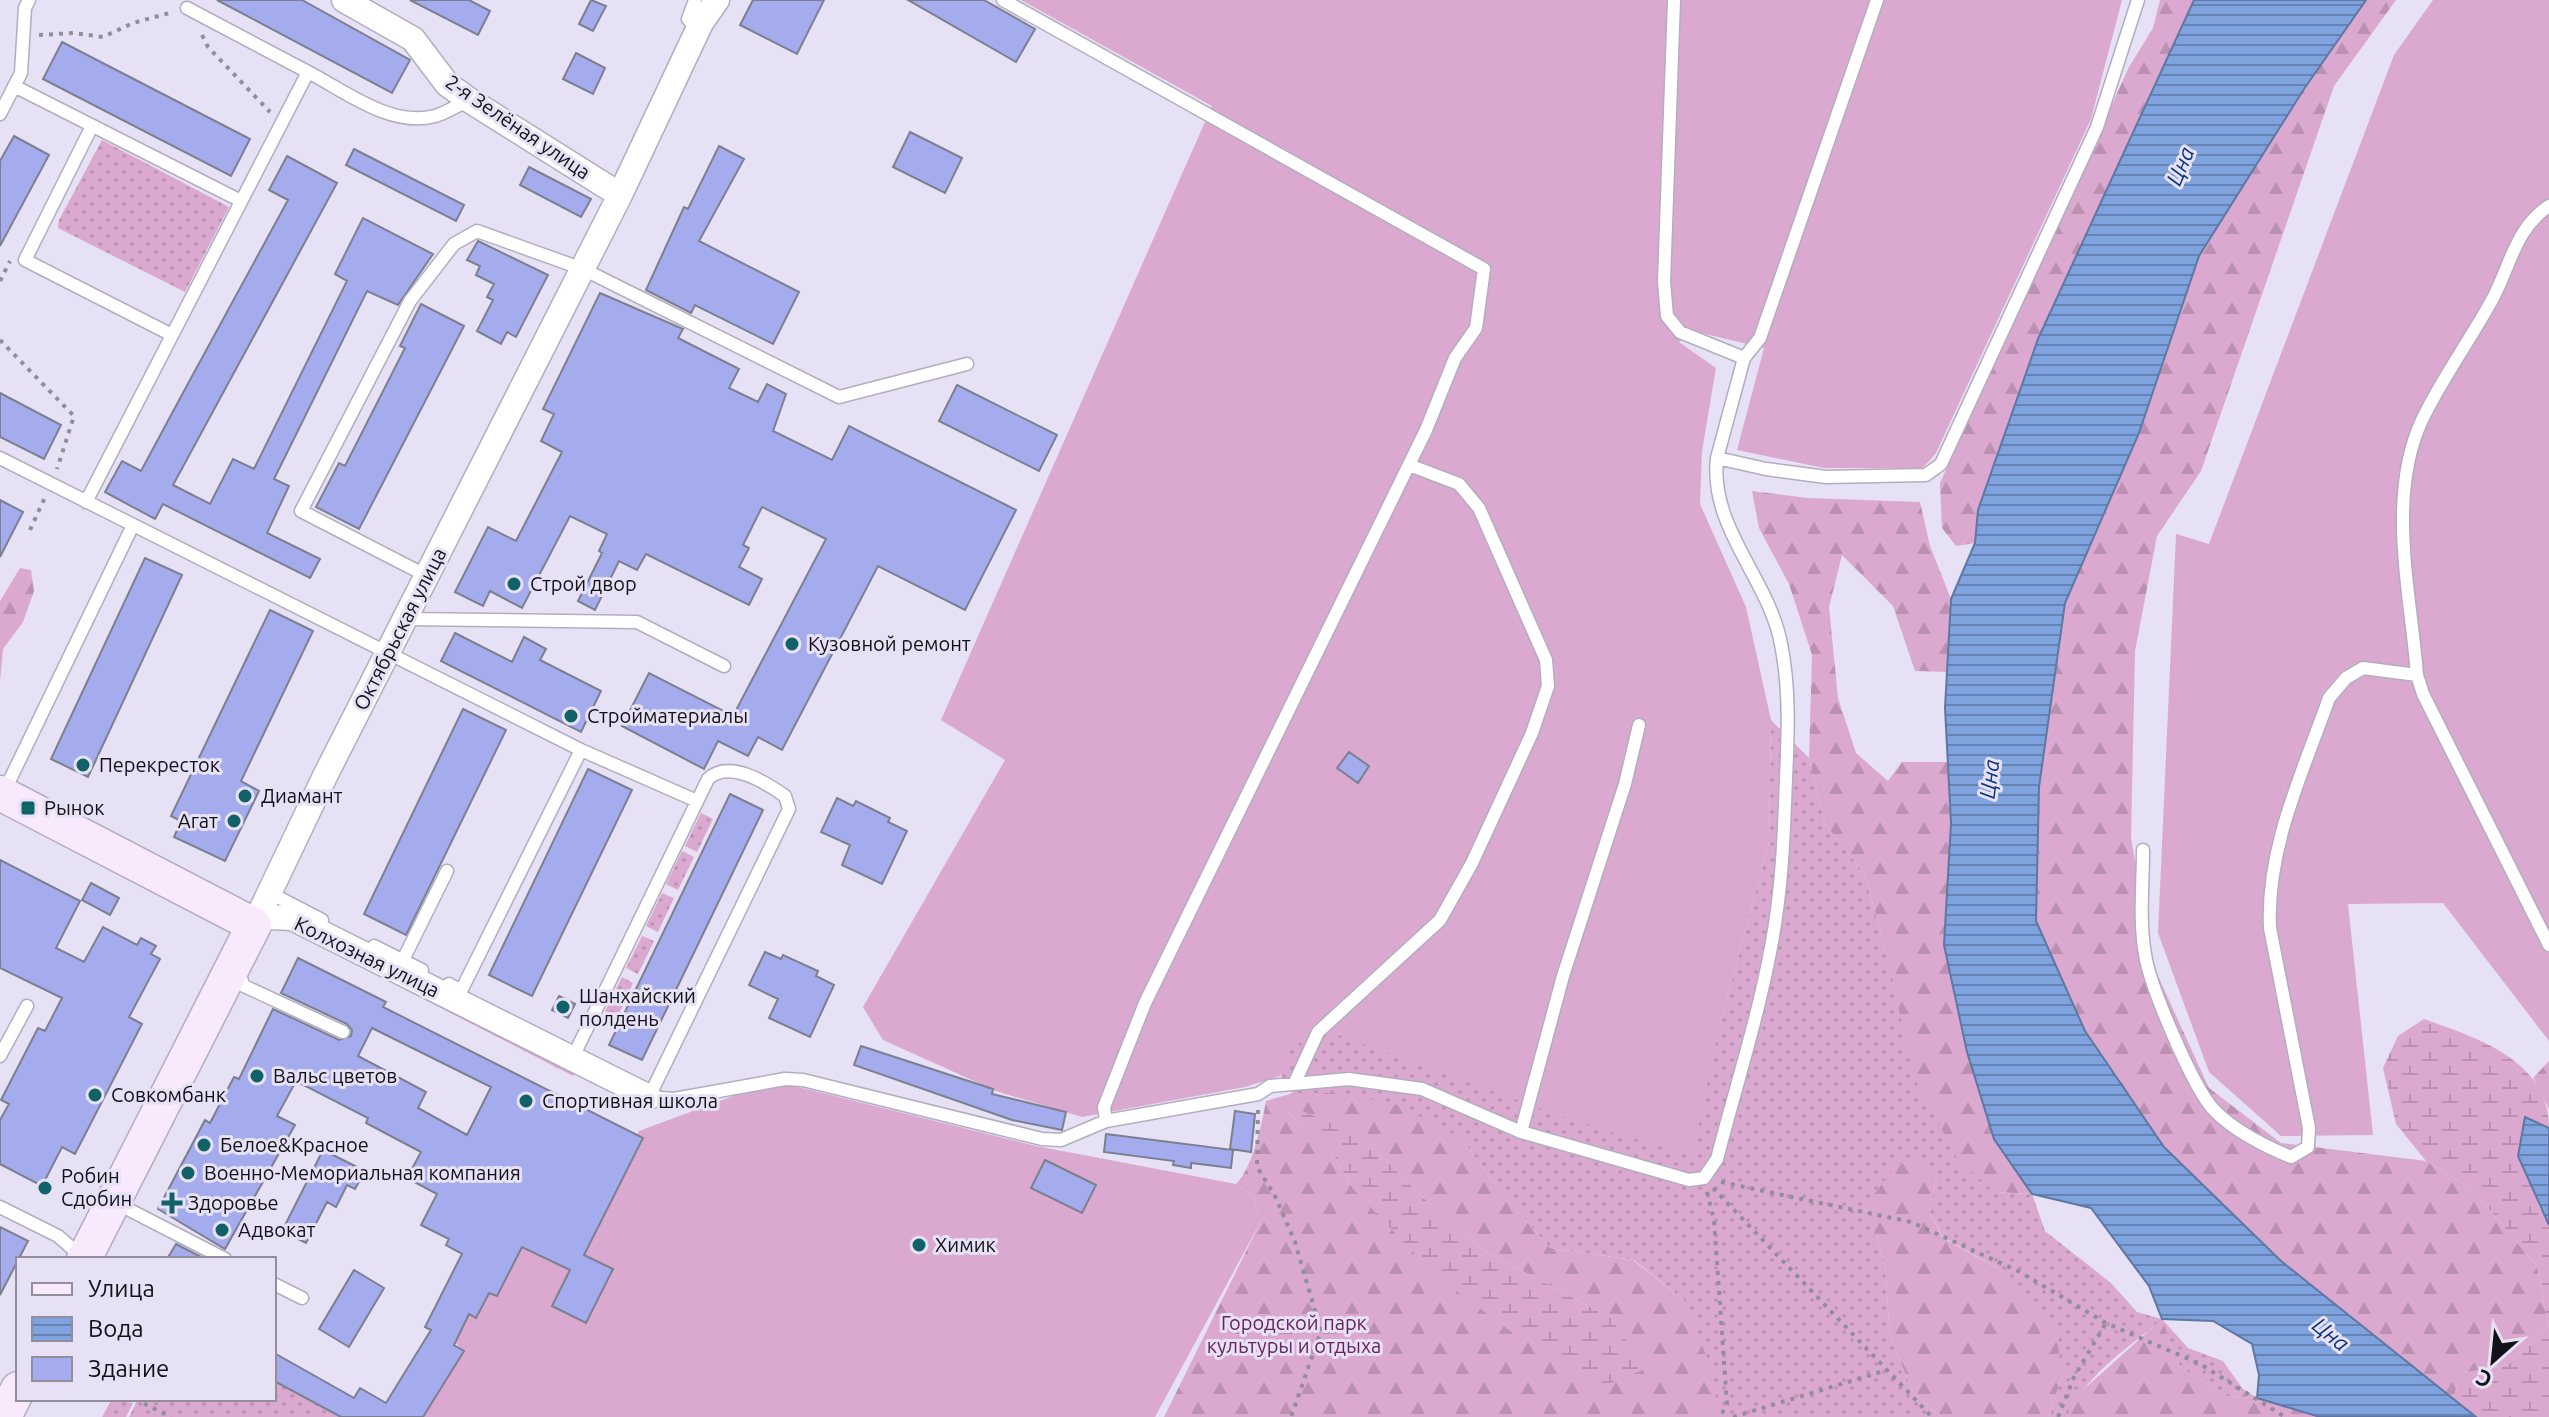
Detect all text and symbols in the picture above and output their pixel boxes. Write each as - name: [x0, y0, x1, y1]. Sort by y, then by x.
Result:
- street label: 2-я Зелёная улица: [442, 70, 595, 184]
- water label: Цна: [2160, 143, 2199, 189]
- street label: Октябрьская улица: [349, 544, 450, 714]
- place label: Строй двор: [530, 572, 637, 595]
- marker: Строй двор: [505, 575, 523, 593]
- place label: Кузовной ремонт: [808, 632, 971, 655]
- marker: Кузовной ремонт: [783, 635, 801, 653]
- place label: Стройматериалы: [587, 704, 748, 727]
- marker: Стройматериалы: [562, 707, 580, 725]
- place label: Перекресток: [99, 753, 220, 776]
- marker: Перекресток: [74, 756, 92, 774]
- water label: Цна: [1974, 758, 2003, 800]
- place label: Диамант: [261, 784, 343, 807]
- marker: Диамант: [236, 787, 254, 805]
- place label: Рынок: [44, 796, 105, 819]
- marker: Рынок: [19, 799, 37, 817]
- place label: Агат: [178, 809, 218, 832]
- marker: Агат: [225, 812, 243, 830]
- street label: Колхозная улица: [291, 912, 443, 1002]
- place label: Шанхайский полдень: [579, 984, 696, 1030]
- marker: Шанхайский полдень: [554, 998, 572, 1016]
- place label: Вальс цветов: [273, 1064, 397, 1087]
- marker: Вальс цветов: [248, 1067, 266, 1085]
- place label: Совкомбанк: [111, 1083, 226, 1106]
- marker: Совкомбанк: [86, 1086, 104, 1104]
- place label: Спортивная школа: [542, 1089, 718, 1112]
- marker: Спортивная школа: [517, 1092, 535, 1110]
- place label: Белое&Красное: [220, 1133, 369, 1156]
- marker: Белое&Красное: [195, 1136, 213, 1154]
- place label: Военно-Мемориальная компания: [204, 1161, 521, 1184]
- place label: Робин Сдобин: [61, 1164, 132, 1210]
- marker: Военно-Мемориальная компания: [179, 1164, 197, 1182]
- marker: Робин Сдобин: [36, 1179, 54, 1197]
- place label: Здоровье: [188, 1191, 278, 1214]
- marker: Здоровье: [163, 1194, 181, 1212]
- place label: Адвокат: [238, 1218, 316, 1241]
- marker: Адвокат: [213, 1221, 231, 1239]
- place label: Химик: [935, 1233, 996, 1256]
- marker: Химик: [910, 1236, 928, 1254]
- legend: [16, 1257, 276, 1401]
- text: Улица: [88, 1275, 155, 1302]
- park label: Городской парк культуры и отдыха: [1207, 1311, 1381, 1357]
- water label: Цна: [2308, 1312, 2354, 1356]
- text: Вода: [88, 1315, 144, 1342]
- north arrow: [2453, 1321, 2533, 1401]
- text: Здание: [88, 1355, 169, 1382]
- text: С: [2472, 1365, 2496, 1394]

